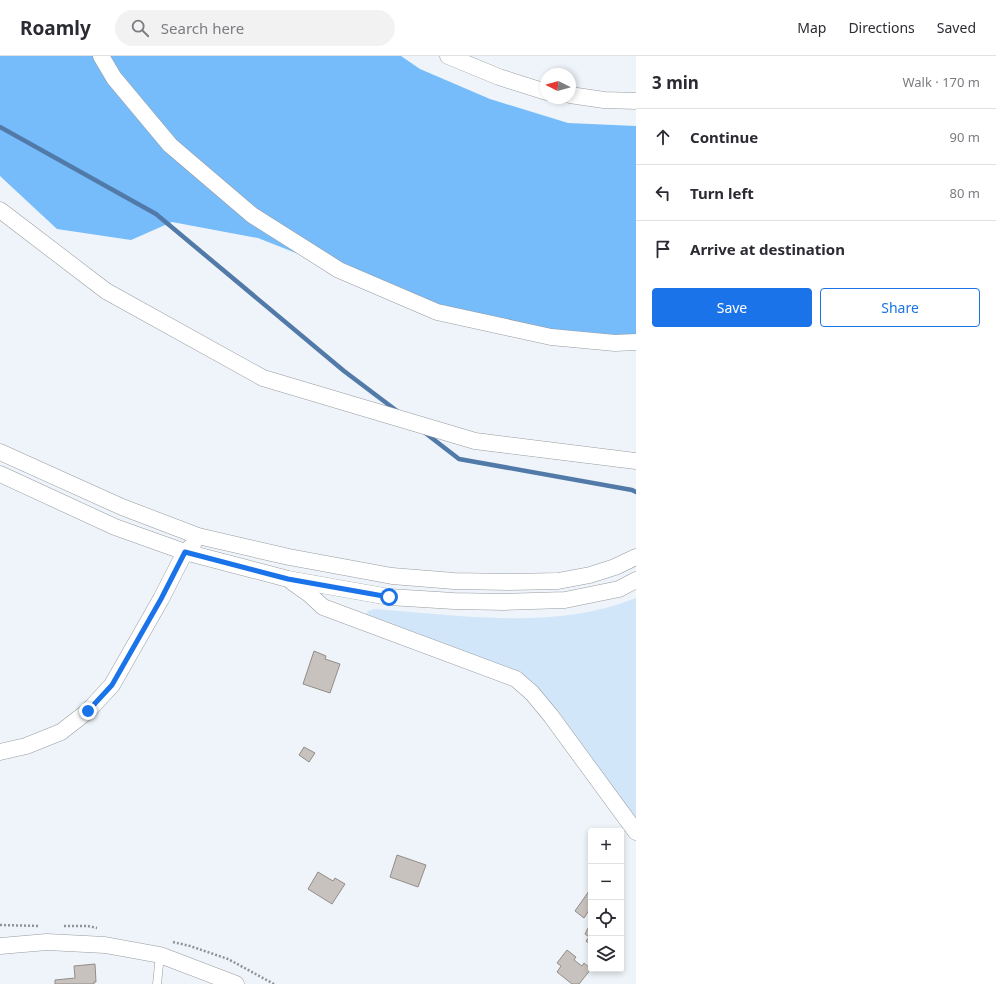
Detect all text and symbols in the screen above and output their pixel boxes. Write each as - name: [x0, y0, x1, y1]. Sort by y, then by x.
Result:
- search box: [115, 10, 395, 46]
- text: Roamly: [20, 15, 91, 41]
- icon: search: [129, 17, 151, 39]
- text: Search here: [161, 18, 244, 38]
- text: Map: [797, 18, 826, 37]
- text: Directions: [848, 18, 915, 37]
- text: Saved: [937, 18, 976, 37]
- north arrow: [540, 68, 576, 104]
- text: 3 min: [652, 71, 699, 94]
- text: Walk · 170 m: [902, 73, 980, 91]
- icon: ahead: [652, 126, 674, 148]
- text: Continue: [690, 127, 758, 147]
- text: 90 m: [950, 128, 980, 146]
- icon: left: [652, 182, 674, 204]
- text: Turn left: [690, 183, 754, 203]
- text: 80 m: [950, 184, 980, 202]
- icon: arrive: [652, 238, 674, 260]
- text: Arrive at destination: [690, 239, 845, 259]
- button: Save: [652, 288, 812, 327]
- button: Share: [820, 288, 980, 327]
- route start: [380, 588, 398, 606]
- route end: [79, 702, 97, 720]
- map controls: [588, 828, 624, 972]
- button: +: [588, 828, 624, 864]
- button: −: [588, 864, 624, 900]
- button: locate: [588, 900, 624, 936]
- button: layers: [588, 936, 624, 972]

